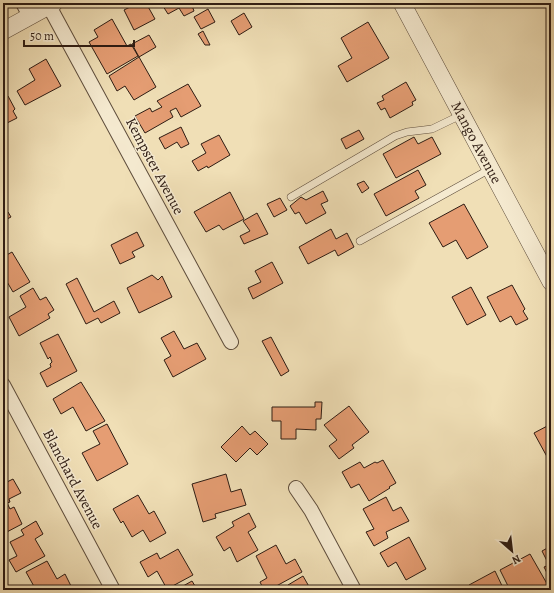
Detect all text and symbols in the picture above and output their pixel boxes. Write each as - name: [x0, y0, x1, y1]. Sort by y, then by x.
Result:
- scale bar: [24, 22, 134, 48]
- text: 50 m: [30, 28, 54, 44]
- street label: Mango Avenue: [446, 98, 507, 187]
- street label: Kempster Avenue: [121, 114, 189, 218]
- street label: Blanchard Avenue: [38, 426, 108, 533]
- north arrow: [492, 531, 532, 571]
- text: N: [509, 551, 524, 568]

